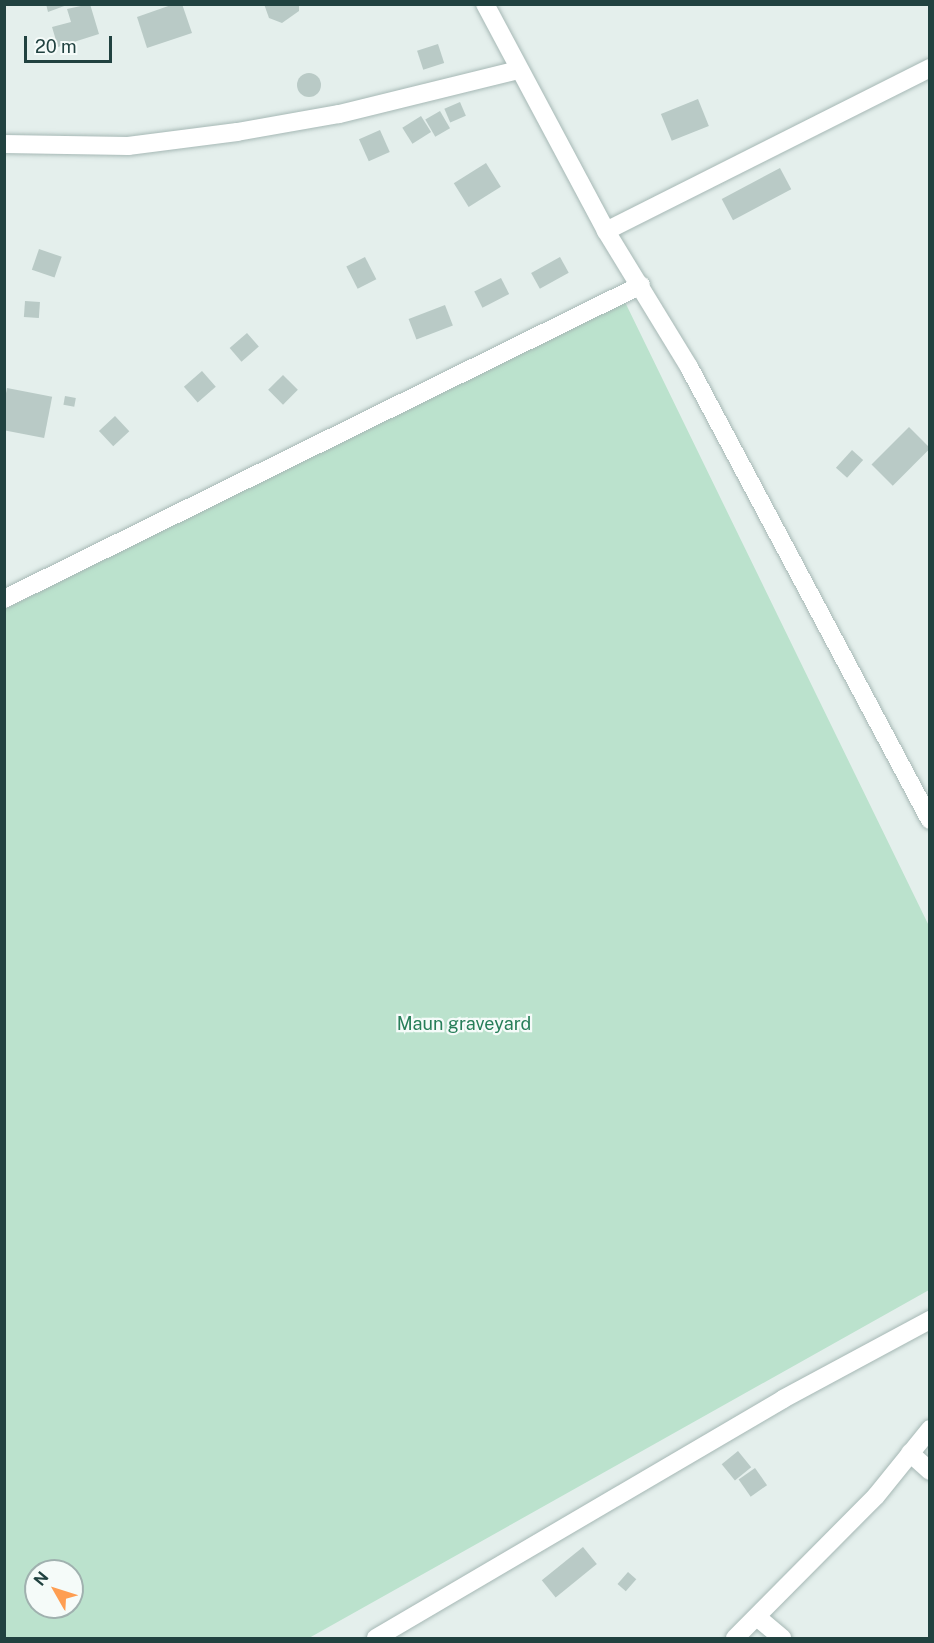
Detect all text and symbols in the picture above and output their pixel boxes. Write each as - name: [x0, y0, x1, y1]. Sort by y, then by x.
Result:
- scale bar: [27, 24, 116, 62]
- text: 20 m: [35, 36, 77, 57]
- park label: Maun graveyard: [397, 1013, 531, 1035]
- north arrow: [24, 1559, 84, 1619]
- text: N: [30, 1568, 52, 1589]

